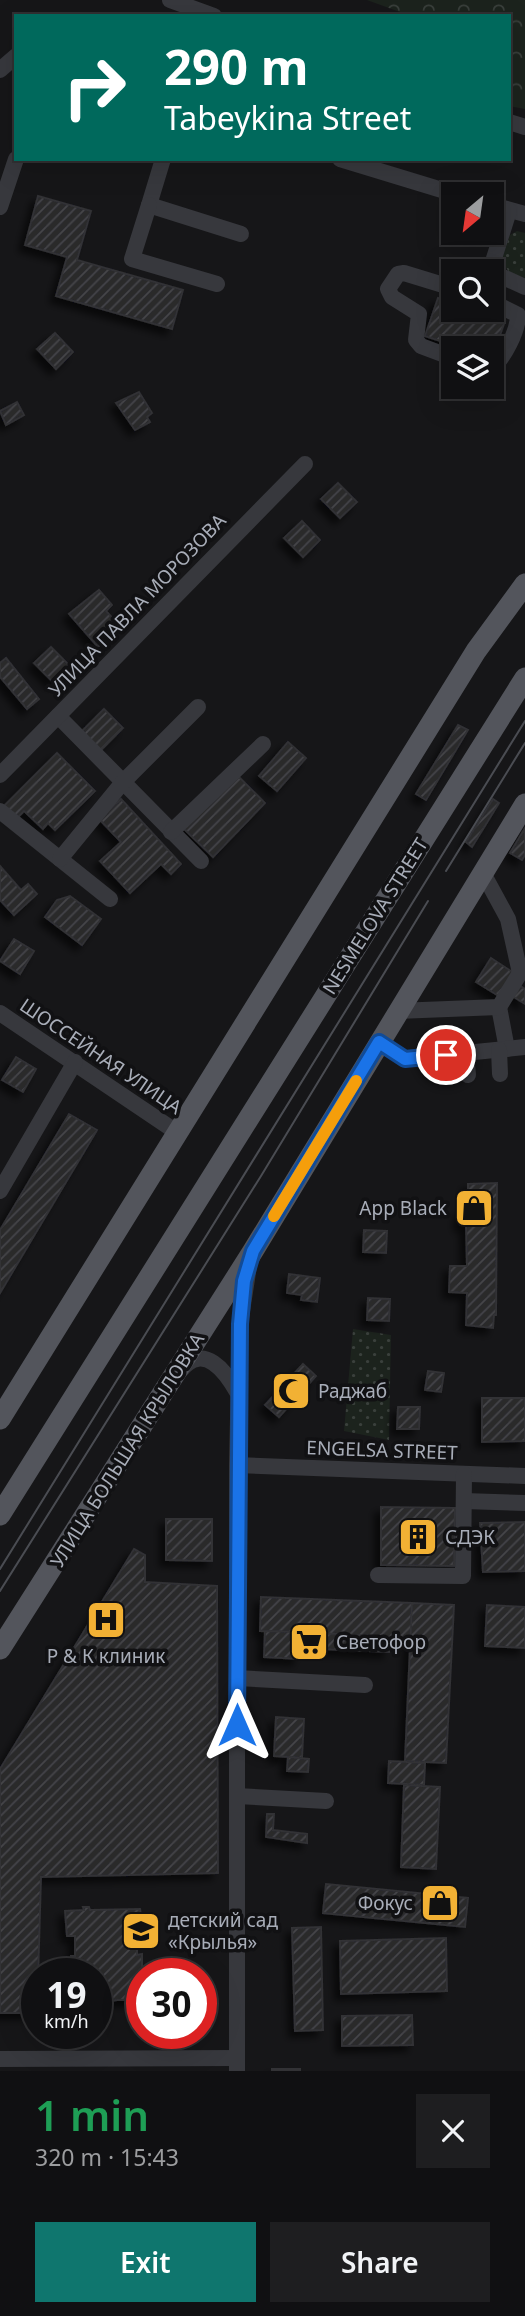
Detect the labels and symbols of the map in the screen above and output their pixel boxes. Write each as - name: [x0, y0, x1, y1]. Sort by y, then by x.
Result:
- north arrow: [441, 182, 504, 245]
- street label: УЛИЦА ПАВЛА МОРОЗОВА: [43, 507, 232, 702]
- street label: NESMELOVA STREET: [316, 833, 434, 999]
- street label: ШОССЕЙНАЯ УЛИЦА: [15, 992, 188, 1120]
- pin: [416, 1025, 476, 1085]
- shop icon: App Black: [453, 1187, 495, 1229]
- place label: App Black: [359, 1195, 447, 1221]
- street label: УЛИЦА БОЛЬШАЯ КРЫЛОВКА: [44, 1327, 211, 1572]
- mosque icon: Раджаб: [270, 1370, 312, 1412]
- place label: Раджаб: [318, 1378, 387, 1404]
- street label: ENGELSA STREET: [306, 1434, 459, 1466]
- building icon: СДЭК: [397, 1516, 439, 1558]
- place label: СДЭК: [445, 1524, 495, 1550]
- hospital icon: Р & К клиник: [85, 1599, 127, 1641]
- supermarket icon: Светофор: [288, 1621, 330, 1663]
- place label: Светофор: [336, 1629, 426, 1655]
- place label: Р & К клиник: [47, 1643, 165, 1669]
- position arrow: [200, 1688, 274, 1762]
- shop icon: Фокус: [419, 1882, 461, 1924]
- place label: Фокус: [358, 1890, 413, 1916]
- place label: детский сад «Крылья»: [168, 1907, 278, 1955]
- school or university icon: детский сад «Крылья»: [120, 1910, 162, 1952]
- speed limit sign: 30: [126, 1958, 217, 2049]

